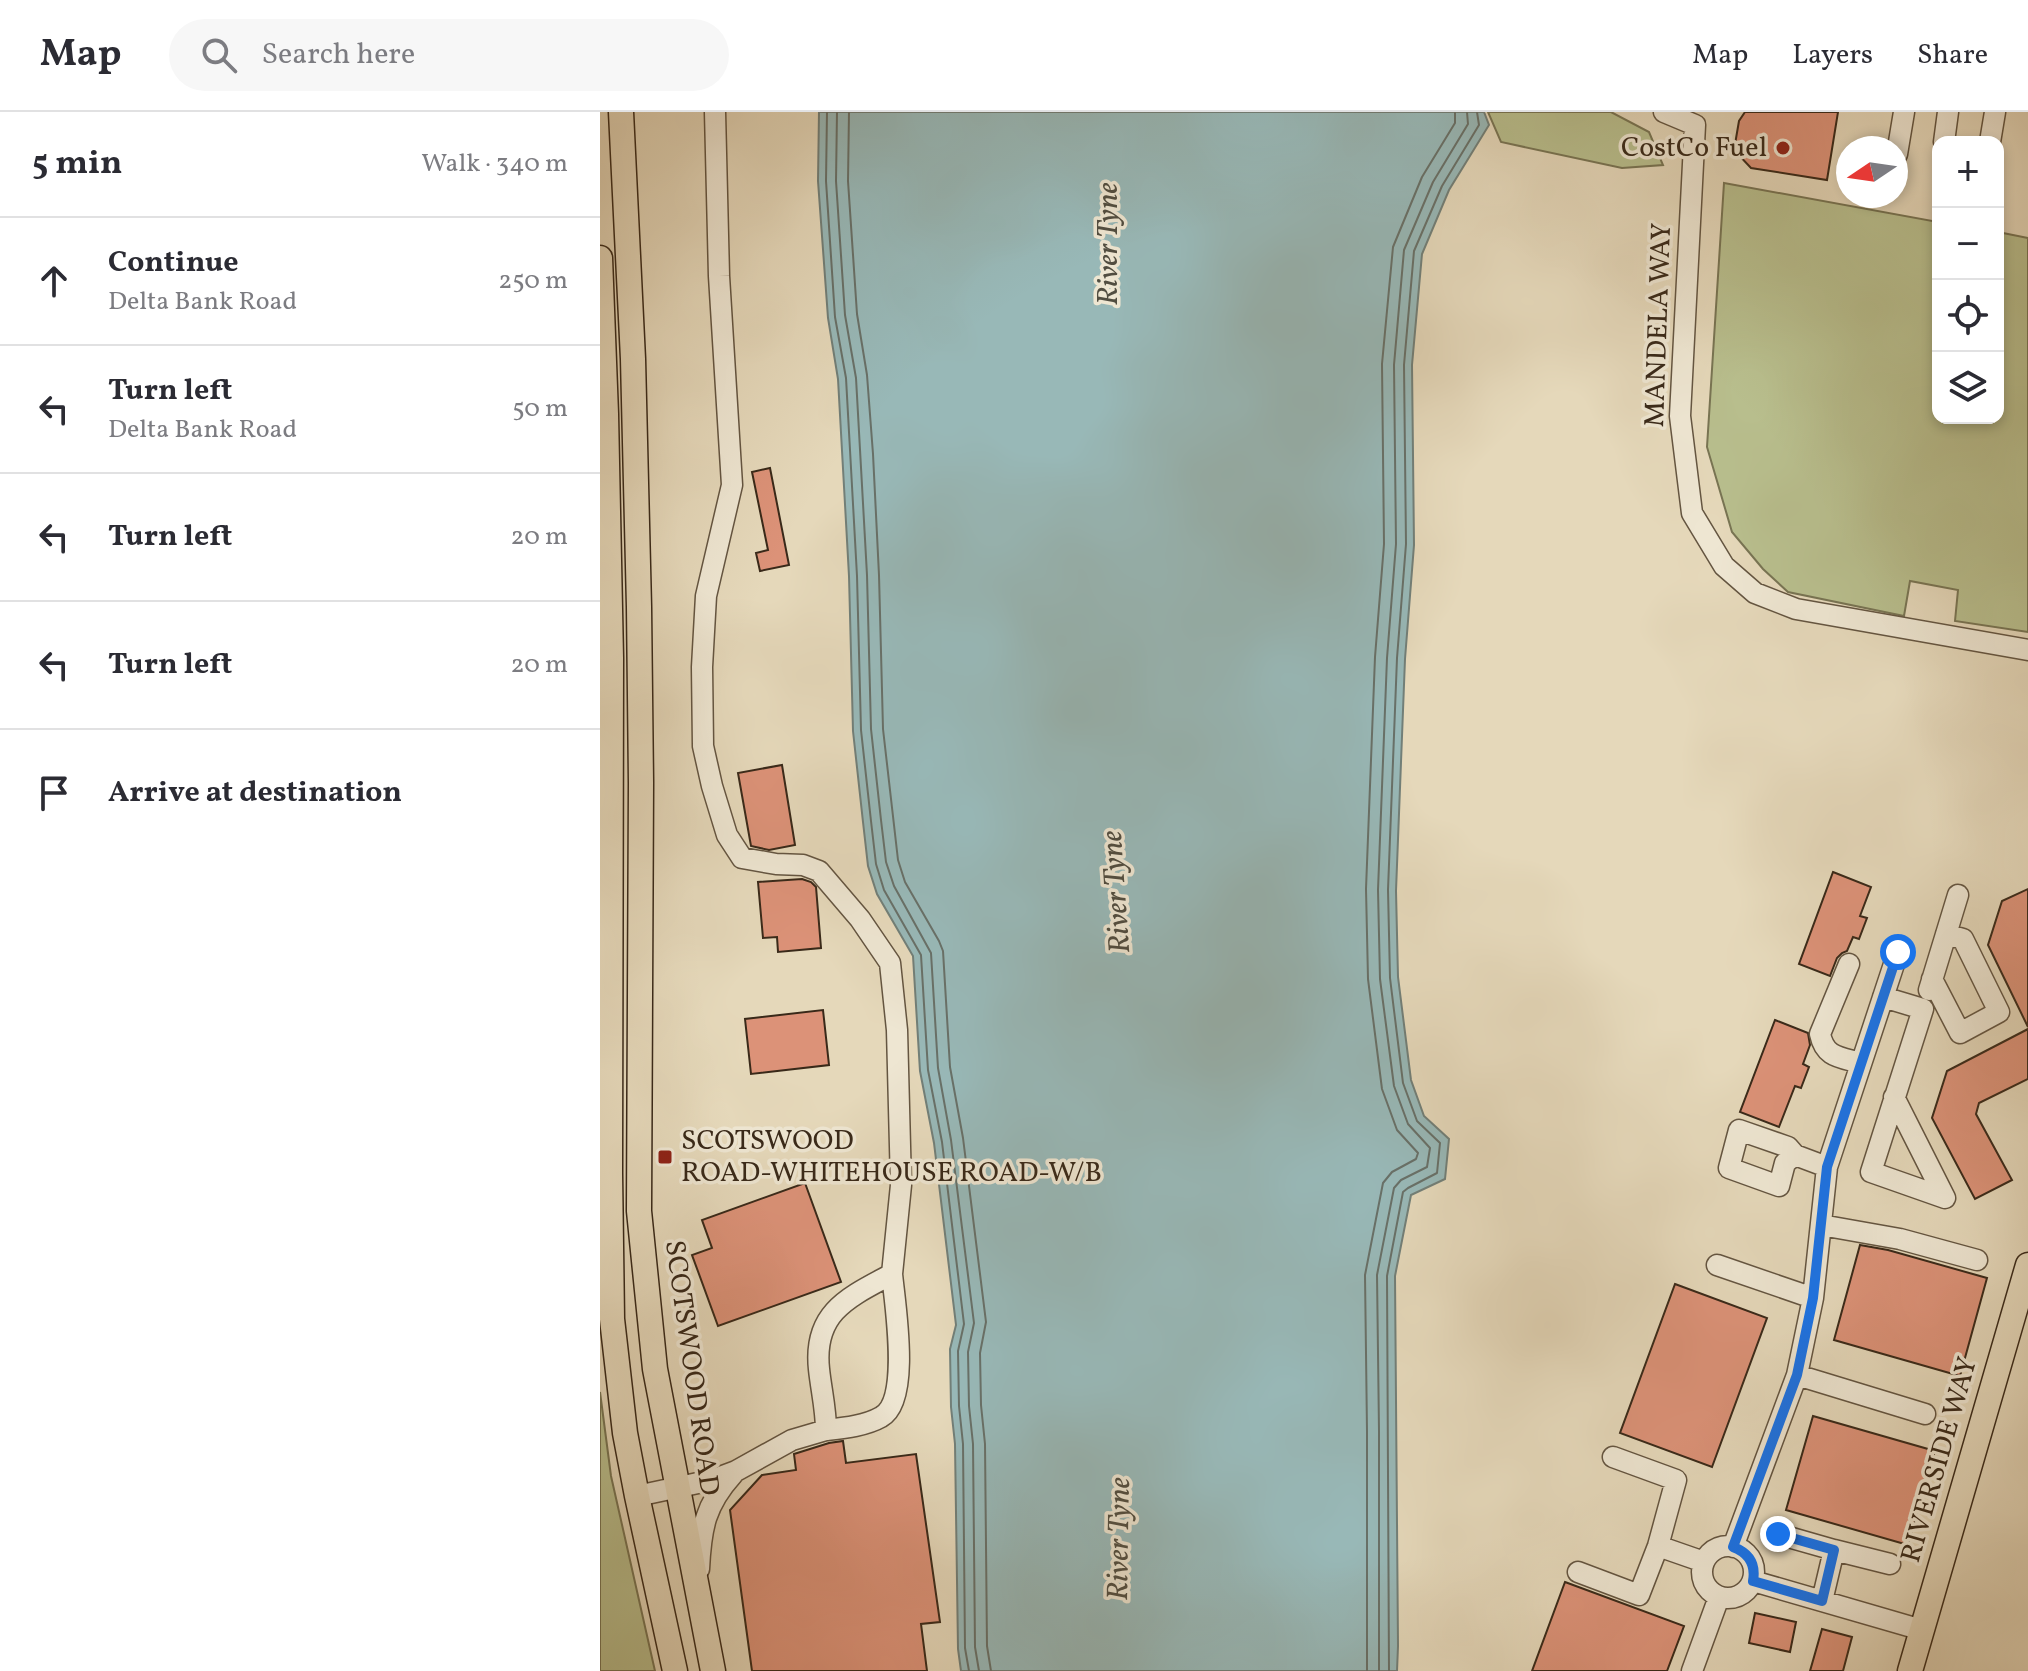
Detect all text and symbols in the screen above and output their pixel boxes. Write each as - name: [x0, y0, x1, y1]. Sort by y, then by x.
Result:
- search box: [169, 19, 729, 91]
- text: Map: [40, 29, 121, 82]
- icon: search: [197, 33, 241, 77]
- text: Search here: [261, 34, 415, 76]
- text: Map: [1692, 36, 1748, 75]
- text: Layers: [1792, 36, 1873, 75]
- text: Share: [1917, 36, 1988, 75]
- place label: CostCo Fuel: [1621, 129, 1767, 168]
- north arrow: [1836, 136, 1908, 208]
- map controls: [1932, 136, 2004, 424]
- button: +: [1932, 136, 2004, 208]
- marker: CostCo Fuel: [1774, 139, 1792, 157]
- text: 5 min: [32, 141, 122, 188]
- text: Walk · 340 m: [421, 146, 568, 182]
- water label: River Tyne: [1088, 182, 1130, 306]
- button: −: [1932, 208, 2004, 280]
- street label: MANDELA WAY: [1636, 222, 1682, 428]
- text: Continue: [108, 242, 239, 284]
- icon: ahead: [32, 259, 76, 303]
- text: 250 m: [498, 263, 568, 299]
- button: locate: [1932, 280, 2004, 352]
- text: Delta Bank Road: [108, 284, 297, 320]
- button: layers: [1932, 352, 2004, 424]
- text: Turn left: [108, 370, 232, 412]
- icon: left: [32, 387, 76, 431]
- text: 50 m: [512, 391, 568, 427]
- text: Delta Bank Road: [108, 412, 297, 448]
- icon: left: [32, 515, 76, 559]
- text: Turn left: [108, 516, 232, 558]
- text: 20 m: [510, 519, 568, 555]
- icon: left: [32, 643, 76, 687]
- text: Turn left: [108, 644, 232, 686]
- text: 20 m: [510, 647, 568, 683]
- icon: arrive: [32, 771, 76, 815]
- text: Arrive at destination: [108, 772, 402, 814]
- water label: River Tyne: [1092, 829, 1142, 955]
- route start: [1880, 934, 1916, 970]
- place label: SCOTSWOOD ROAD-WHITEHOUSE ROAD-W/B: [681, 1122, 1102, 1193]
- marker: SCOTSWOOD ROAD-WHITEHOUSE ROAD-W/B: [656, 1148, 674, 1166]
- street label: SCOTSWOOD ROAD: [654, 1238, 728, 1498]
- street label: RIVERSIDE WAY: [1892, 1353, 1988, 1567]
- water label: River Tyne: [1098, 1477, 1142, 1601]
- route end: [1760, 1516, 1796, 1552]

